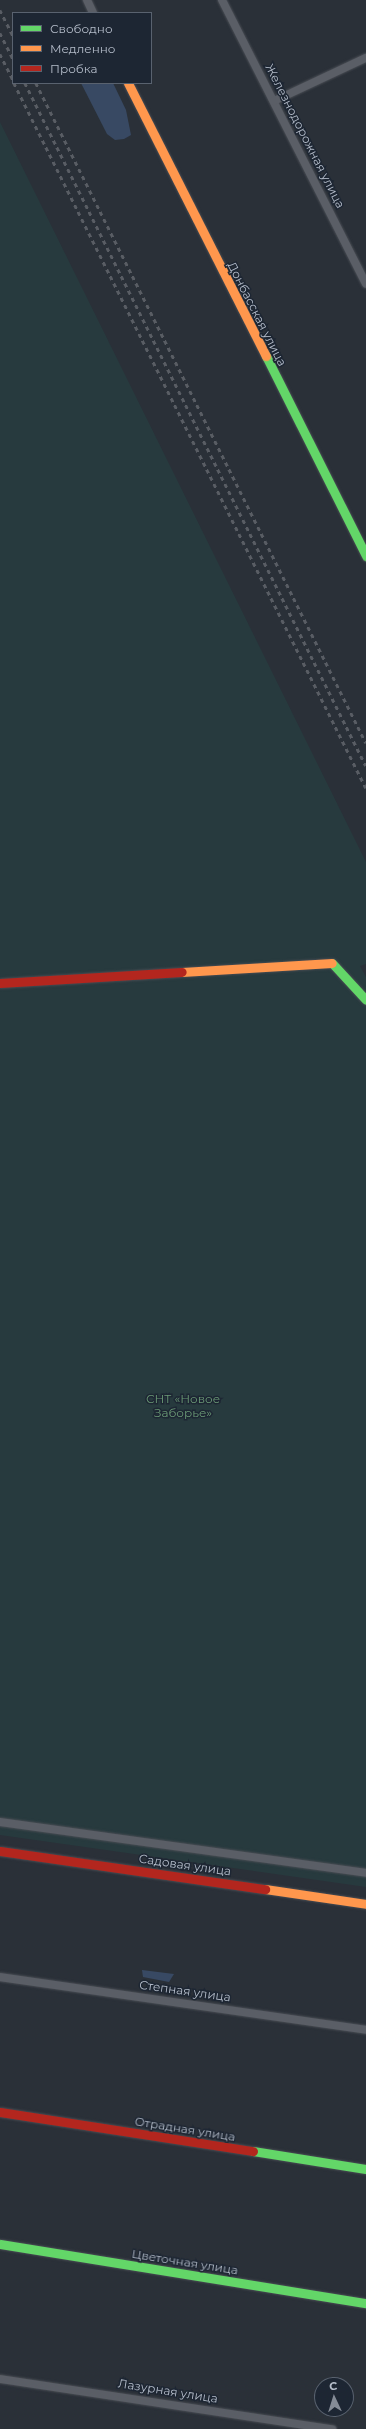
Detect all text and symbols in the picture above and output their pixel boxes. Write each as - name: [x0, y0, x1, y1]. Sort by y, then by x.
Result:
- legend: [12, 12, 152, 84]
- text: Свободно: [50, 21, 113, 36]
- text: Медленно: [50, 41, 115, 56]
- text: Пробка: [50, 61, 98, 76]
- street label: Железнодорожная улица: [262, 61, 348, 211]
- street label: Донбасская улица: [224, 259, 290, 369]
- park label: СНТ «Новое Заборье»: [146, 1392, 220, 1420]
- street label: Садовая улица: [138, 1851, 232, 1879]
- street label: Степная улица: [138, 1977, 232, 2005]
- street label: Отрадная улица: [134, 2114, 236, 2144]
- street label: Цветочная улица: [131, 2246, 239, 2278]
- street label: Лазурная улица: [117, 2376, 219, 2406]
- north arrow: [314, 2377, 354, 2417]
- text: С: [329, 2379, 338, 2393]

